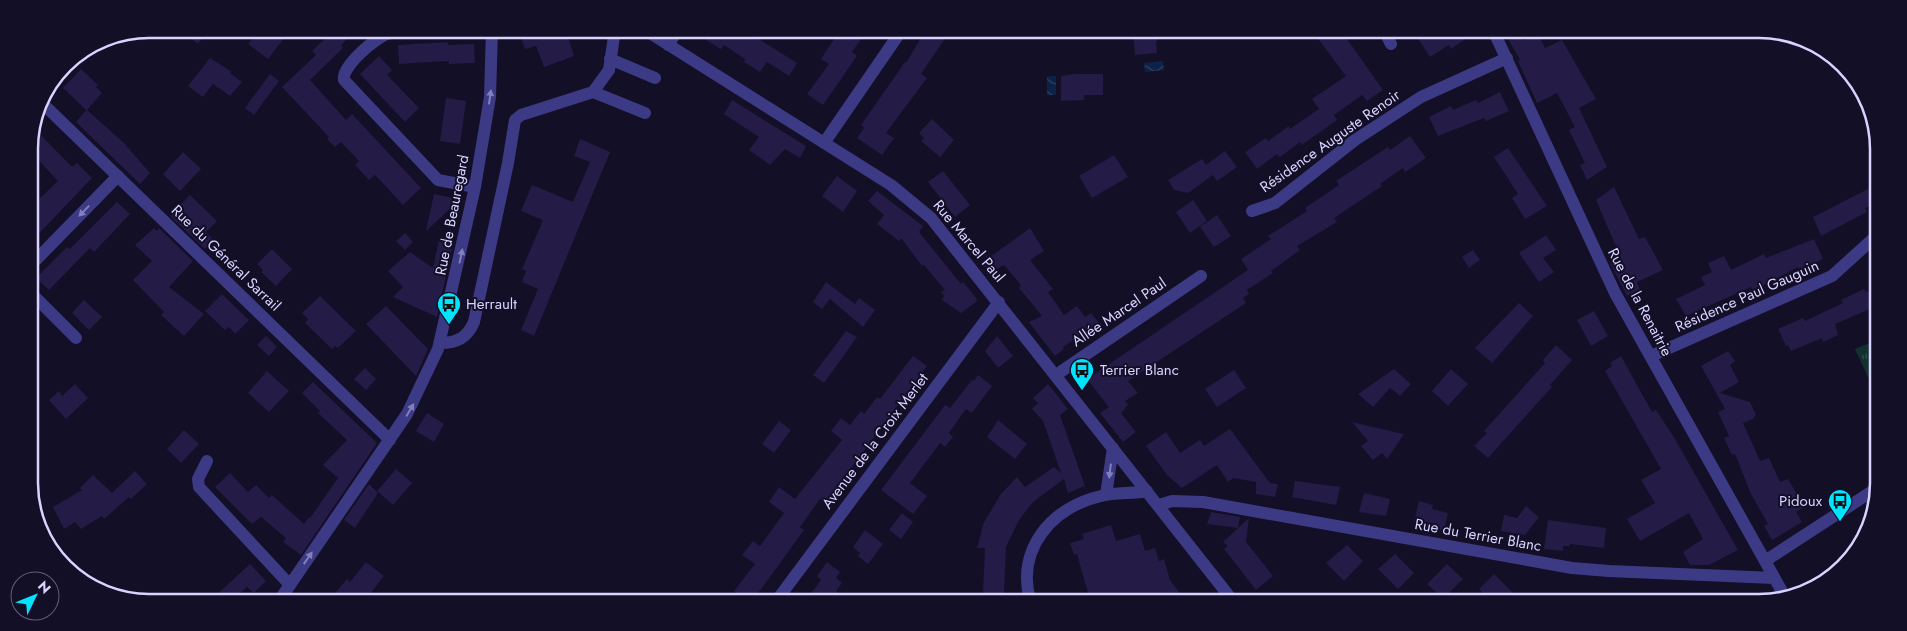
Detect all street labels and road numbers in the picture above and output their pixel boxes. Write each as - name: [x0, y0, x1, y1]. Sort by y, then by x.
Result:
- street label: Résidence Auguste Renoir: [1255, 84, 1405, 198]
- street label: Rue de Beauregard: [430, 153, 474, 277]
- street label: Rue Marcel Paul: [928, 195, 1010, 287]
- street label: Rue du Général Sarrail: [166, 200, 286, 316]
- street label: Rue de la Renaitrie: [1602, 244, 1678, 360]
- street label: Résidence Paul Gauguin: [1672, 254, 1822, 338]
- street label: Allée Marcel Paul: [1067, 272, 1171, 352]
- street label: Avenue de la Croix Merlet: [817, 368, 934, 514]
- street label: Rue du Terrier Blanc: [1413, 513, 1543, 557]

